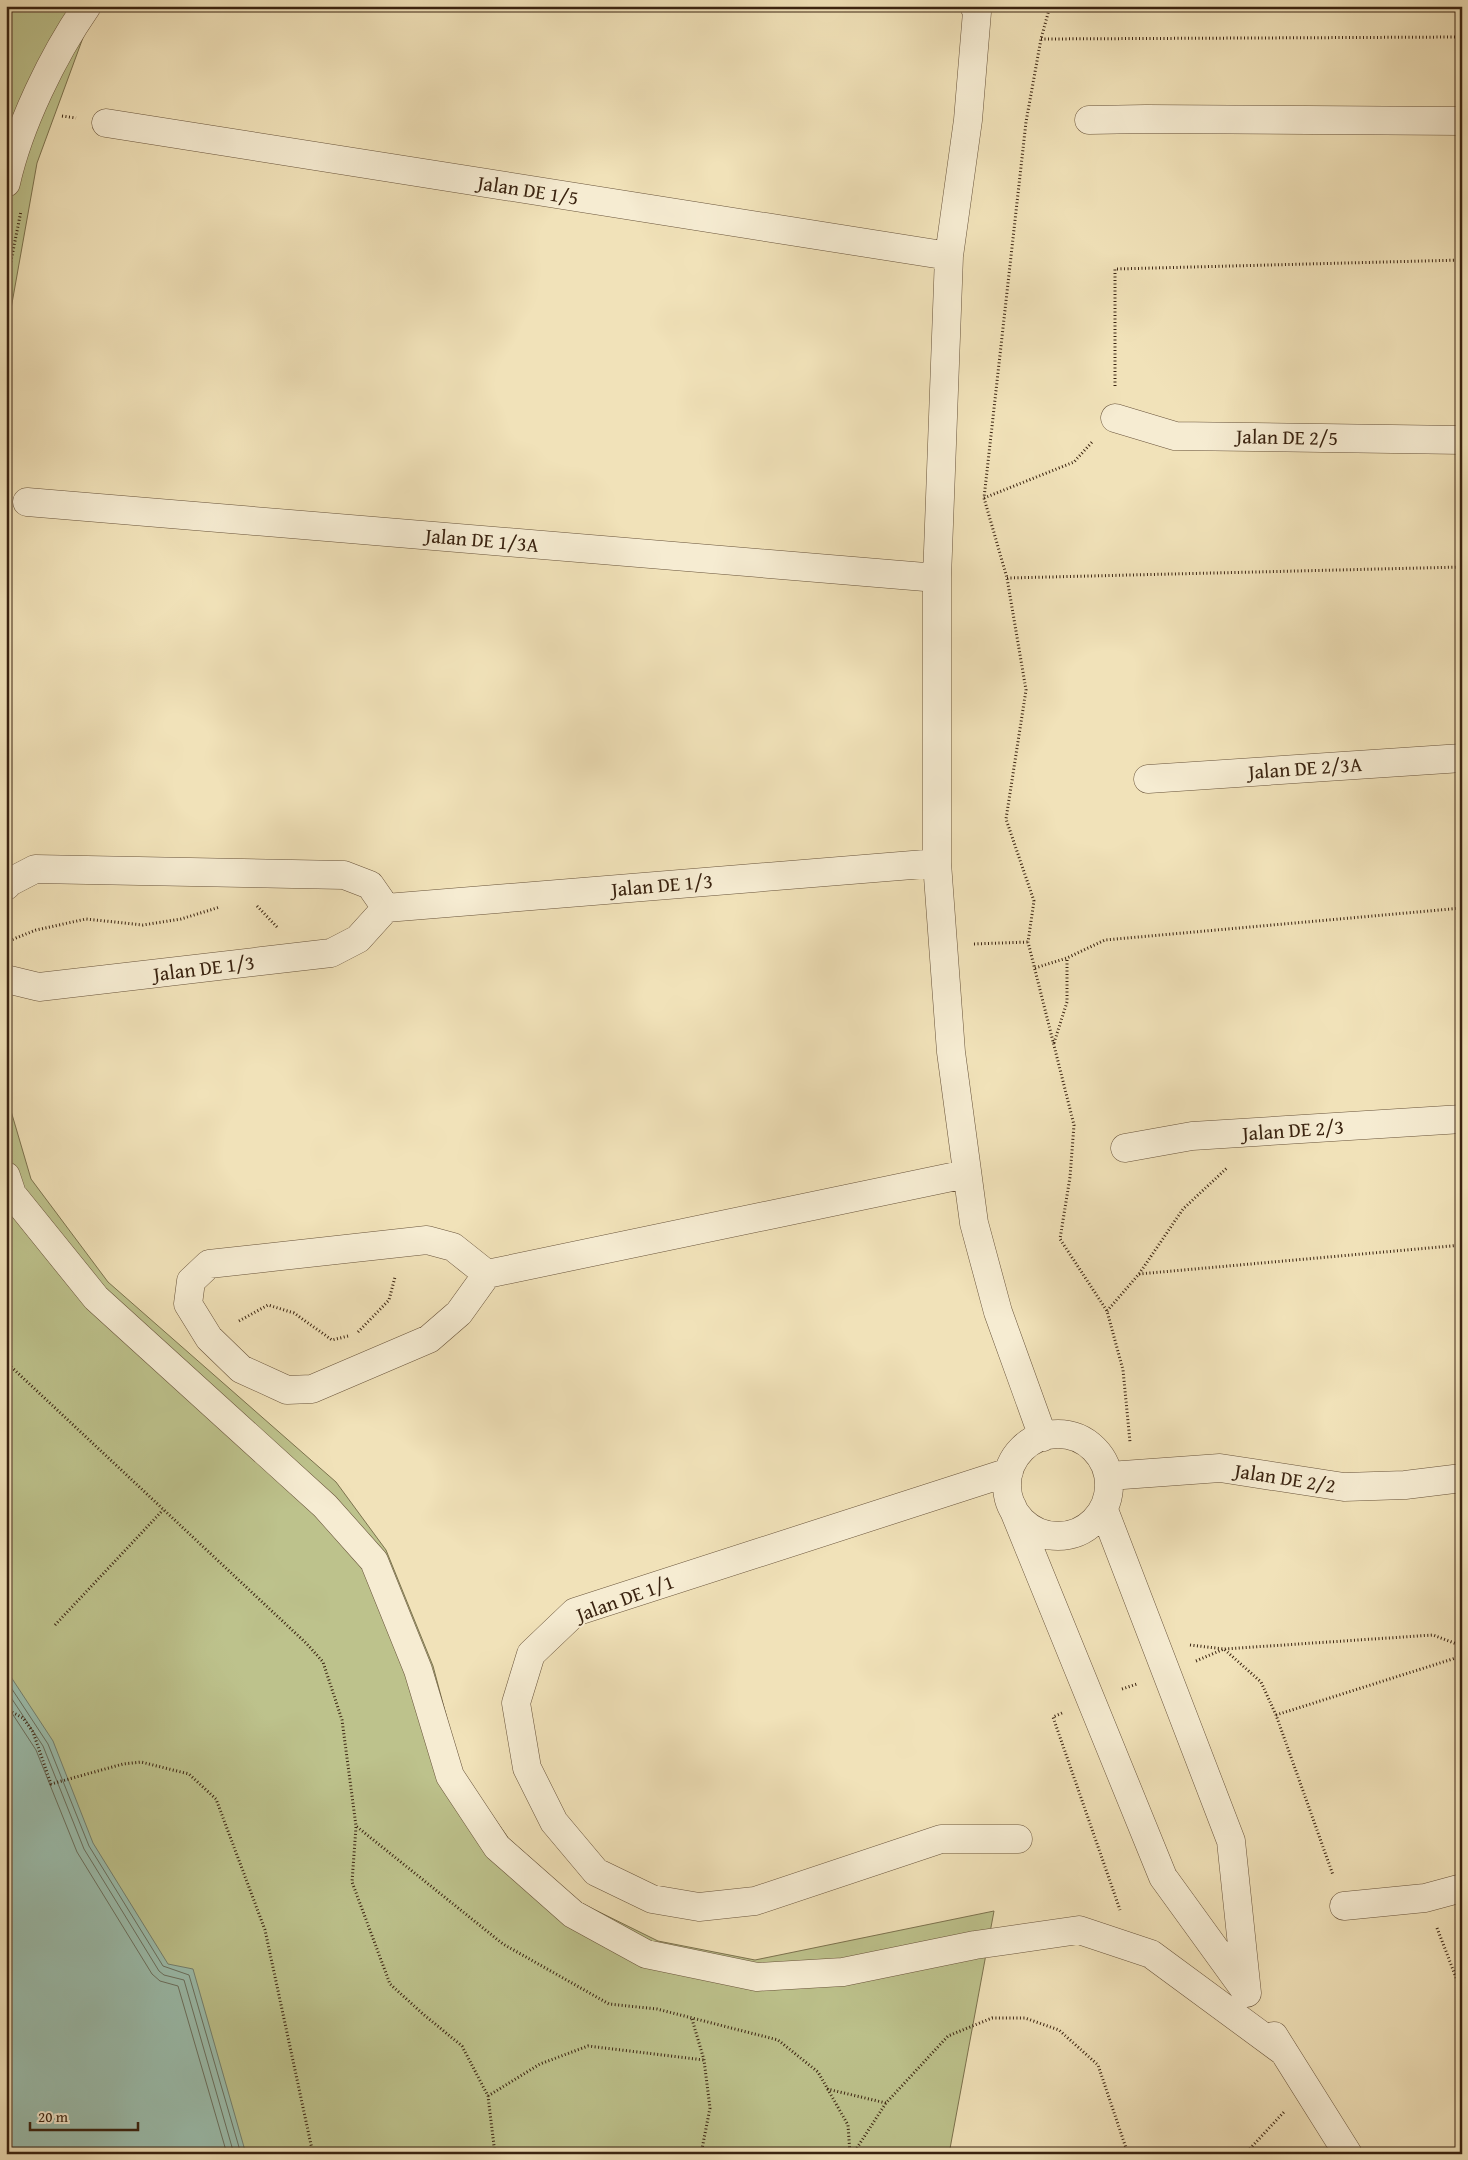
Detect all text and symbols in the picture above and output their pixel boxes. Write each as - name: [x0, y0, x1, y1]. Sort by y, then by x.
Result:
- street label: Jalan DE 1/5: [473, 167, 581, 212]
- street label: Jalan DE 2/5: [1233, 421, 1338, 452]
- street label: Jalan DE 1/3A: [421, 520, 540, 559]
- street label: Jalan DE 2/3A: [1244, 749, 1363, 786]
- street label: Jalan DE 1/3: [607, 866, 714, 904]
- street label: Jalan DE 1/3: [149, 947, 256, 988]
- street label: Jalan DE 2/3: [1238, 1111, 1345, 1148]
- street label: Jalan DE 2/2: [1230, 1455, 1338, 1500]
- street label: Jalan DE 1/1: [569, 1566, 678, 1630]
- scale bar: [30, 2100, 138, 2132]
- text: 20 m: [38, 2106, 69, 2127]

